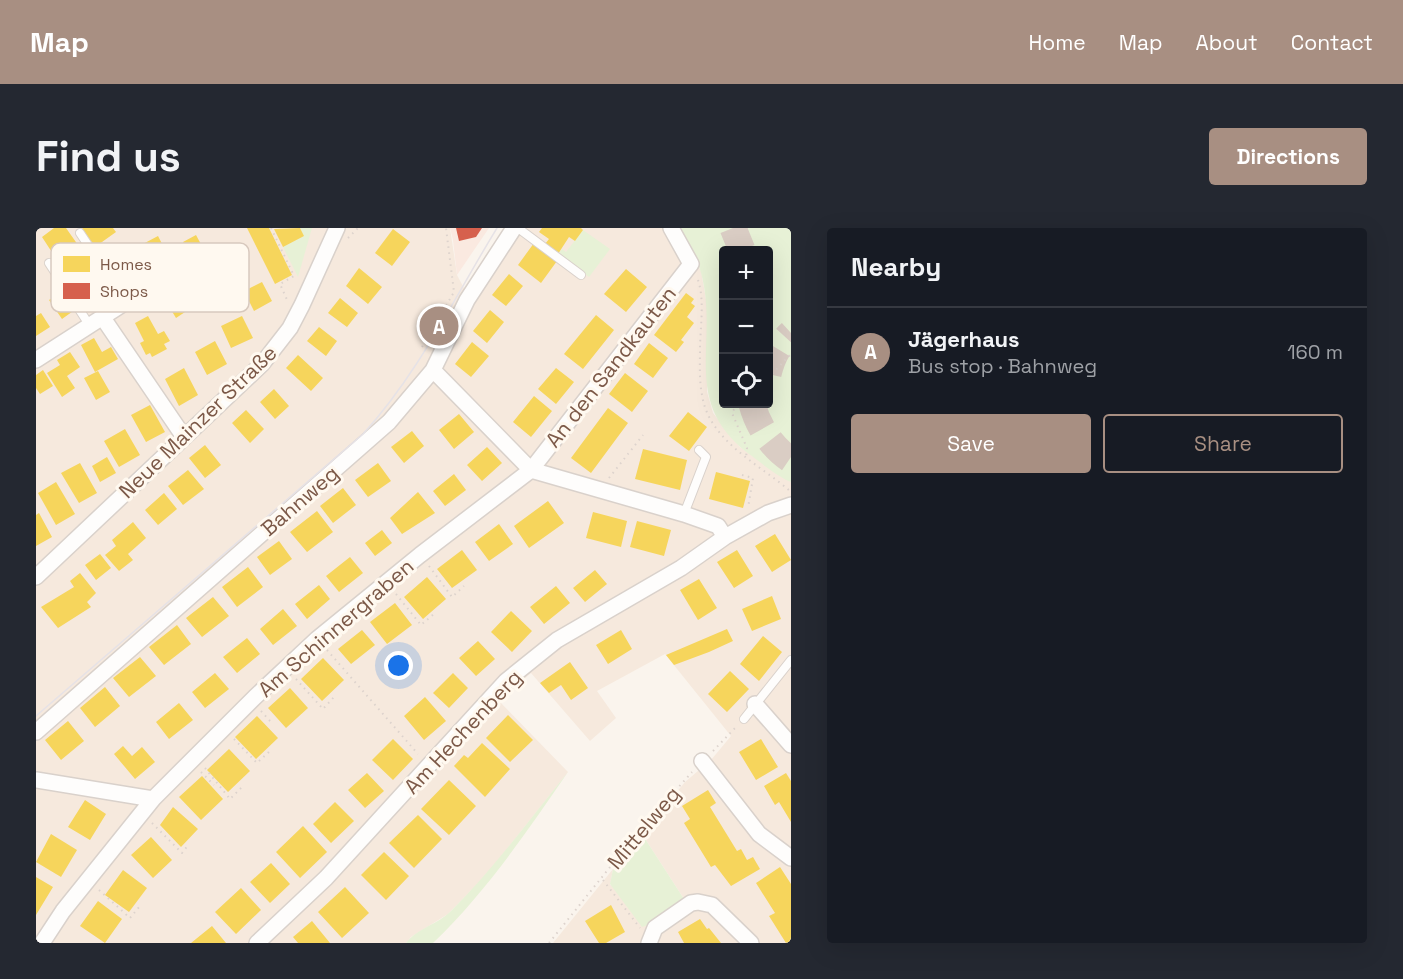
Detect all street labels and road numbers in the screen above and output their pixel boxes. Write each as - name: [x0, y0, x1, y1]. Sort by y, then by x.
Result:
- street label: An den Sandkauten: [539, 281, 682, 453]
- street label: Neue Mainzer Straße: [113, 339, 282, 504]
- street label: Bahnweg: [255, 460, 344, 542]
- street label: Am Schinnergraben: [252, 553, 419, 703]
- street label: Am Hechenberg: [398, 664, 527, 800]
- street label: Mittelweg: [601, 781, 686, 875]

